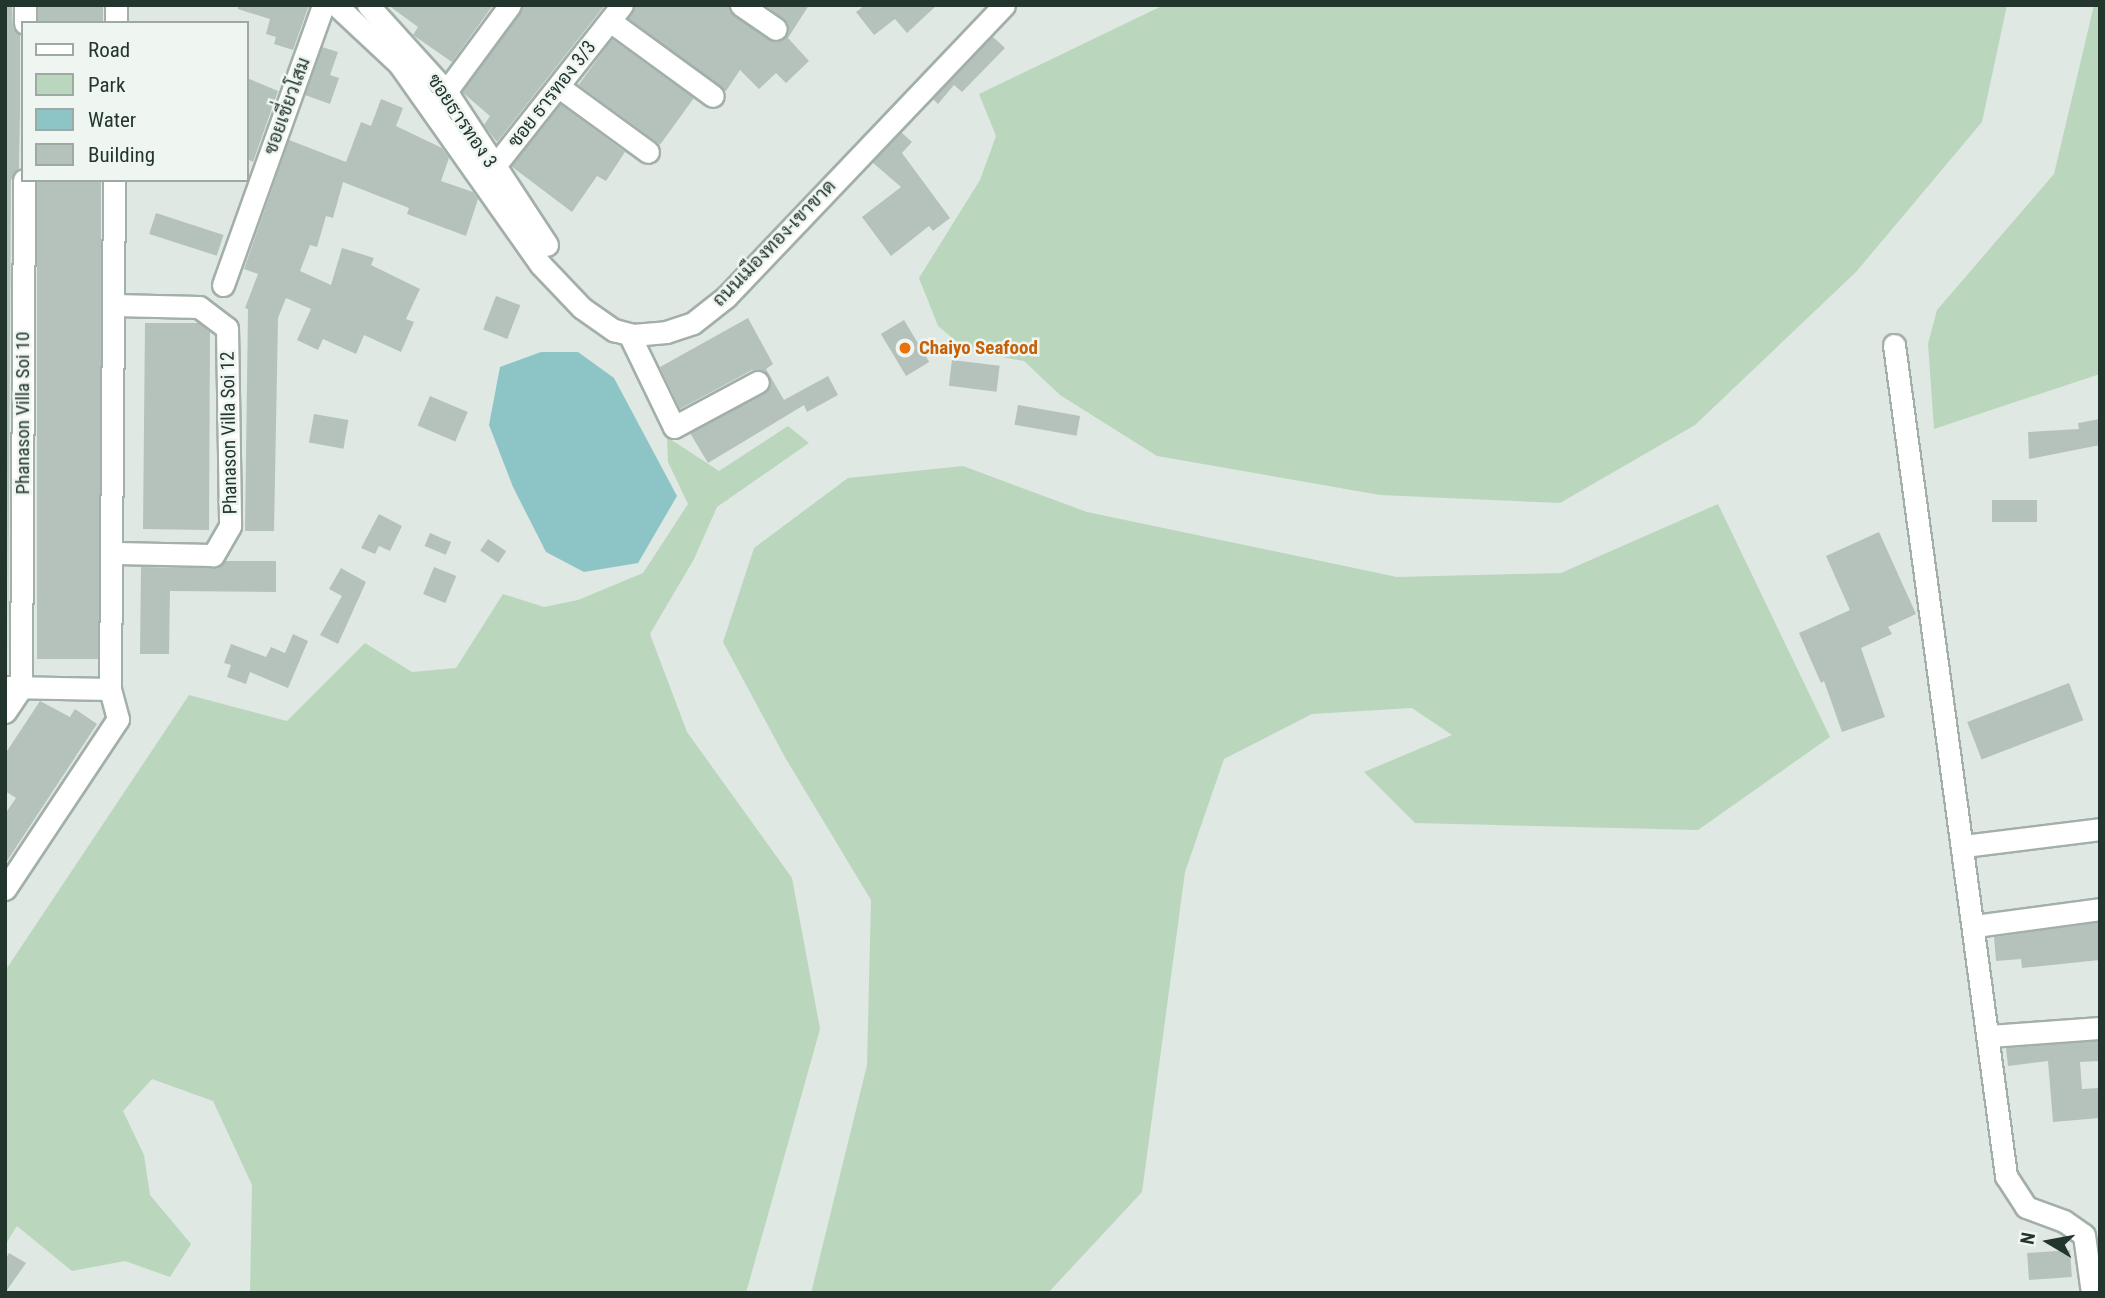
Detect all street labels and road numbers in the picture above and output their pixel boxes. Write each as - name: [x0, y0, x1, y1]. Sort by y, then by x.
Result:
- street label: ซอย ธารทอง 3/3: [503, 36, 601, 152]
- street label: ซอยเชี่ยวโสม: [259, 54, 315, 158]
- street label: ซอยธารทอง 3: [422, 70, 502, 172]
- street label: ถนนเมืองทอง-เขาขาด: [708, 175, 840, 311]
- street label: Phanason Villa Soi 10: [12, 332, 34, 494]
- street label: Phanason Villa Soi 12: [216, 351, 242, 515]

